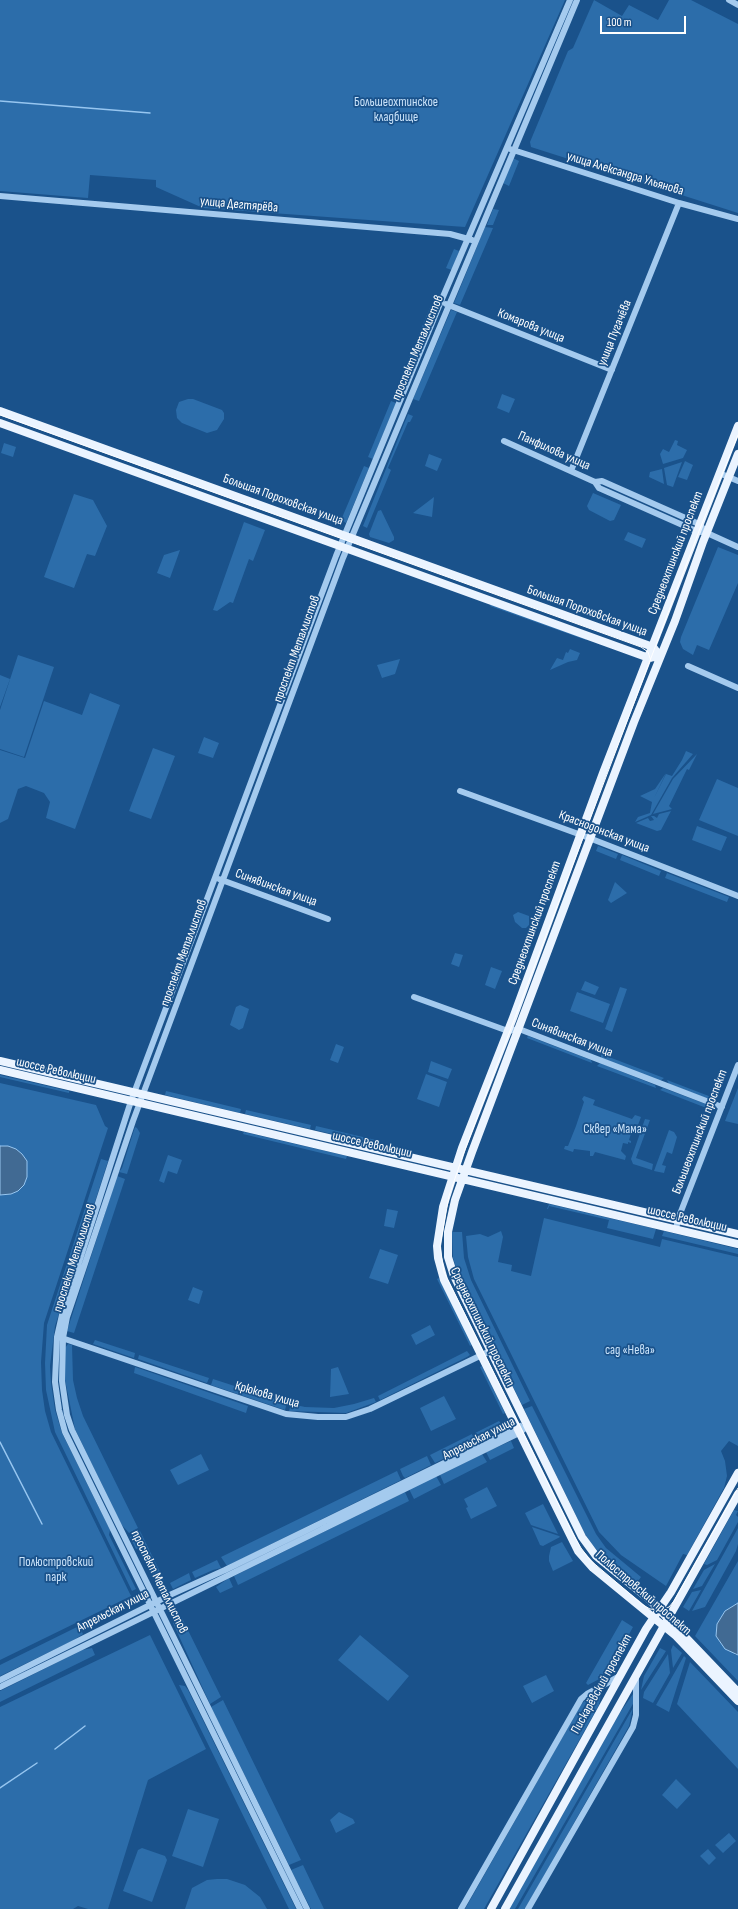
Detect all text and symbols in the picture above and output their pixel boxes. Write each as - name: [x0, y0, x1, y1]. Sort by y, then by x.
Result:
- scale bar: [602, 8, 688, 34]
- text: 100 m: [607, 15, 632, 30]
- park label: Большеохтинское кладбище: [354, 95, 438, 126]
- street label: улица Александра Ульянова: [565, 149, 685, 199]
- street label: улица Дегтярёва: [199, 194, 279, 216]
- street label: проспект Металлистов: [389, 293, 447, 403]
- street label: улица Пугачёва: [595, 298, 635, 368]
- street label: Комарова улица: [495, 305, 567, 347]
- street label: Панфилова улица: [516, 428, 592, 474]
- street label: Большая Пороховская улица: [221, 471, 345, 529]
- street label: Среднеохтинский проспект: [645, 489, 707, 617]
- street label: Большая Пороховская улица: [525, 582, 649, 640]
- street label: проспект Металлистов: [270, 593, 324, 705]
- street label: Краснодонская улица: [556, 808, 652, 856]
- street label: Среднеохтинский проспект: [505, 859, 565, 987]
- street label: Синявинская улица: [233, 866, 319, 910]
- street label: проспект Металлистов: [157, 897, 211, 1009]
- street label: Синявинская улица: [529, 1015, 615, 1061]
- street label: шоссе Революции: [15, 1054, 97, 1088]
- street label: Большеохтинский проспект: [669, 1068, 731, 1196]
- park label: Сквер «Мама»: [583, 1122, 647, 1138]
- street label: шоссе Революции: [331, 1128, 413, 1162]
- street label: проспект Металлистов: [50, 1202, 100, 1314]
- street label: шоссе Революции: [646, 1202, 728, 1236]
- street label: Среднеохтинский проспект: [446, 1265, 518, 1389]
- park label: сад «Нева»: [605, 1343, 655, 1359]
- street label: Крюкова улица: [233, 1378, 301, 1412]
- street label: Апрельская улица: [440, 1414, 518, 1464]
- street label: проспект Металлистов: [127, 1528, 191, 1636]
- street label: Полюстровский проспект: [592, 1547, 694, 1639]
- park label: Полюстровский парк: [19, 1555, 93, 1586]
- street label: Апрельская улица: [74, 1586, 152, 1636]
- street label: Пискарёвский проспект: [568, 1631, 636, 1737]

